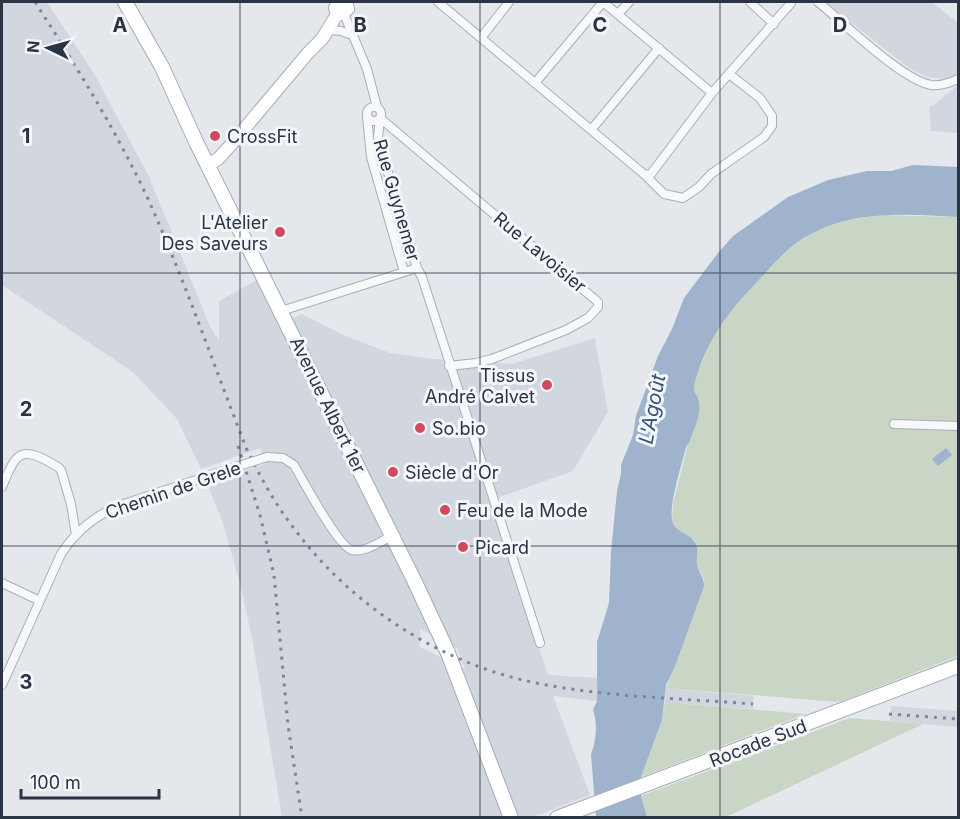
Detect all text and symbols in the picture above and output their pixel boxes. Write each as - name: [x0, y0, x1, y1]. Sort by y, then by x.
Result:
- text: A: [113, 13, 128, 37]
- text: B: [353, 13, 367, 37]
- text: C: [593, 13, 607, 37]
- text: D: [833, 13, 847, 37]
- north arrow: [18, 18, 78, 78]
- text: N: [23, 40, 44, 54]
- text: 1: [22, 124, 30, 148]
- place label: CrossFit: [227, 126, 297, 147]
- marker: CrossFit: [208, 129, 222, 143]
- street label: Rue Guynemer: [370, 136, 425, 264]
- street label: Rue Lavoisier: [490, 207, 591, 297]
- place label: L'Atelier Des Saveurs: [161, 212, 268, 254]
- marker: L'Atelier Des Saveurs: [273, 225, 287, 239]
- street label: Avenue Albert 1er: [286, 333, 370, 477]
- place label: Tissus André Calvet: [425, 365, 535, 407]
- water label: L'Agoût: [634, 372, 671, 446]
- marker: Tissus André Calvet: [540, 378, 554, 392]
- text: 2: [20, 397, 32, 421]
- place label: So.bio: [432, 418, 486, 439]
- marker: So.bio: [413, 421, 427, 435]
- street label: Chemin de Grele: [102, 457, 244, 523]
- place label: Siècle d'Or: [405, 462, 499, 483]
- marker: Siècle d'Or: [386, 465, 400, 479]
- place label: Feu de la Mode: [457, 500, 588, 521]
- marker: Feu de la Mode: [438, 503, 452, 517]
- place label: Picard: [475, 537, 529, 558]
- marker: Picard: [456, 540, 470, 554]
- text: 3: [20, 670, 32, 694]
- street label: Rocade Sud: [706, 715, 810, 771]
- scale bar: [21, 762, 159, 800]
- text: 100 m: [30, 772, 81, 793]

